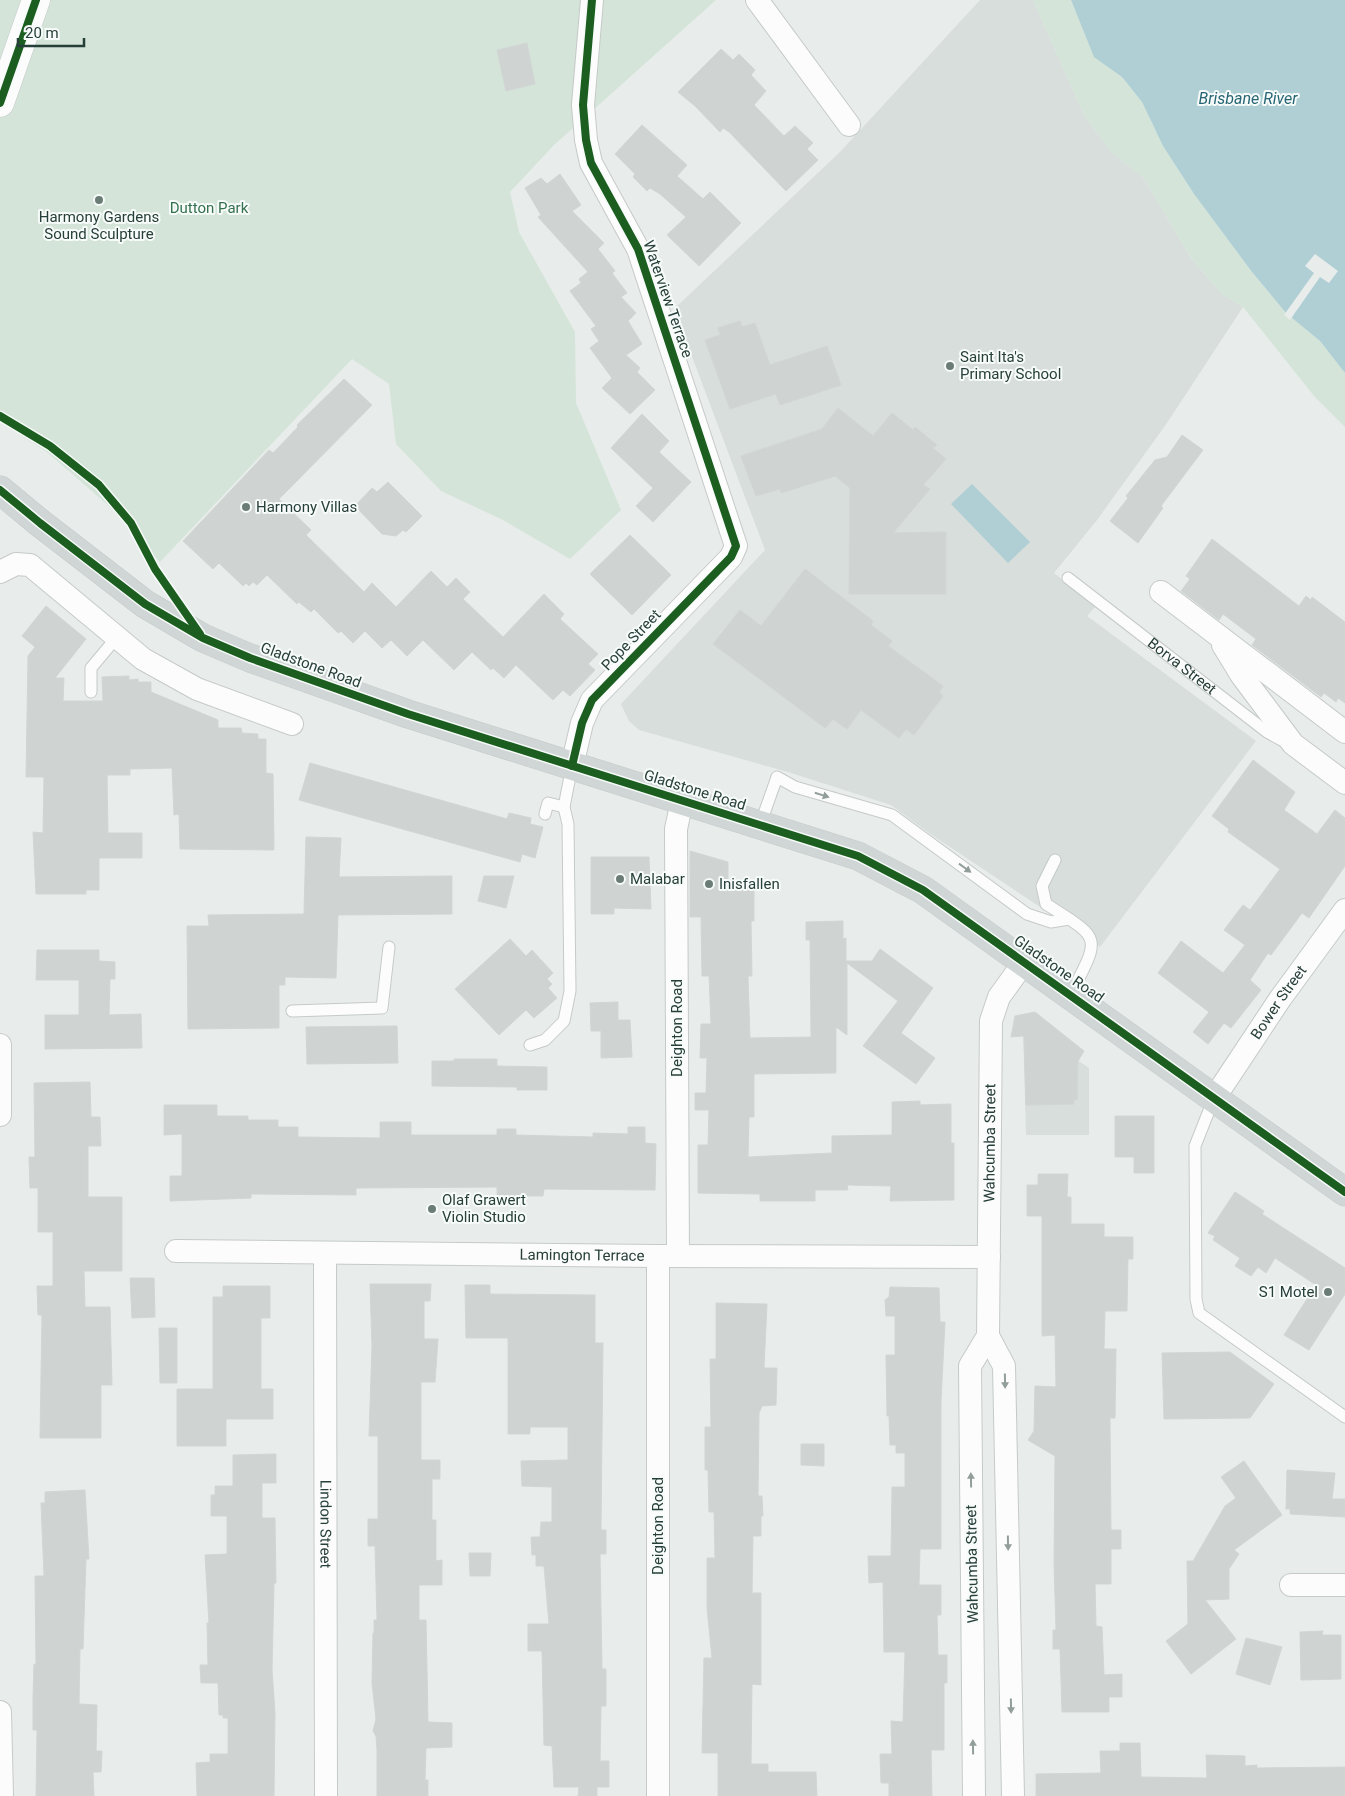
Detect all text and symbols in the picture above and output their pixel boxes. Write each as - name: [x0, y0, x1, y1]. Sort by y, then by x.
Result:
- scale bar: [18, 15, 84, 47]
- text: 20 m: [25, 24, 59, 42]
- water label: Brisbane River: [1199, 89, 1298, 108]
- marker: Harmony Gardens Sound Sculpture: [93, 194, 105, 206]
- park label: Dutton Park: [170, 199, 249, 217]
- place label: Harmony Gardens Sound Sculpture: [39, 208, 159, 243]
- street label: Waterview Terrace: [639, 238, 697, 360]
- place label: Saint Ita's Primary School: [960, 348, 1061, 383]
- marker: Saint Ita's Primary School: [944, 360, 956, 372]
- place label: Harmony Villas: [256, 498, 357, 516]
- marker: Harmony Villas: [240, 501, 252, 513]
- street label: Pope Street: [598, 606, 664, 674]
- street label: Borva Street: [1144, 634, 1220, 698]
- street label: Gladstone Road: [258, 638, 364, 692]
- street label: Gladstone Road: [642, 766, 748, 814]
- one-way arrow: [815, 791, 830, 799]
- one-way arrow: [958, 863, 972, 873]
- place label: Malabar: [630, 870, 685, 888]
- marker: Malabar: [614, 873, 626, 885]
- place label: Inisfallen: [719, 875, 780, 893]
- marker: Inisfallen: [703, 878, 715, 890]
- street label: Gladstone Road: [1010, 931, 1108, 1007]
- street label: Bower Street: [1247, 962, 1310, 1043]
- street label: Deighton Road: [668, 979, 686, 1077]
- street label: Wahcumba Street: [980, 1083, 999, 1202]
- place label: Olaf Grawert Violin Studio: [442, 1191, 526, 1226]
- marker: Olaf Grawert Violin Studio: [426, 1203, 438, 1215]
- street label: Lamington Terrace: [519, 1246, 645, 1265]
- place label: S1 Motel: [1259, 1283, 1318, 1301]
- marker: S1 Motel: [1322, 1286, 1334, 1298]
- one-way arrow: [1001, 1373, 1009, 1389]
- one-way arrow: [967, 1472, 975, 1488]
- street label: Deighton Road: [649, 1477, 667, 1575]
- street label: Lindon Street: [316, 1480, 335, 1568]
- street label: Wahcumba Street: [962, 1504, 982, 1623]
- one-way arrow: [1004, 1535, 1012, 1551]
- one-way arrow: [1007, 1698, 1015, 1714]
- one-way arrow: [969, 1739, 977, 1755]

